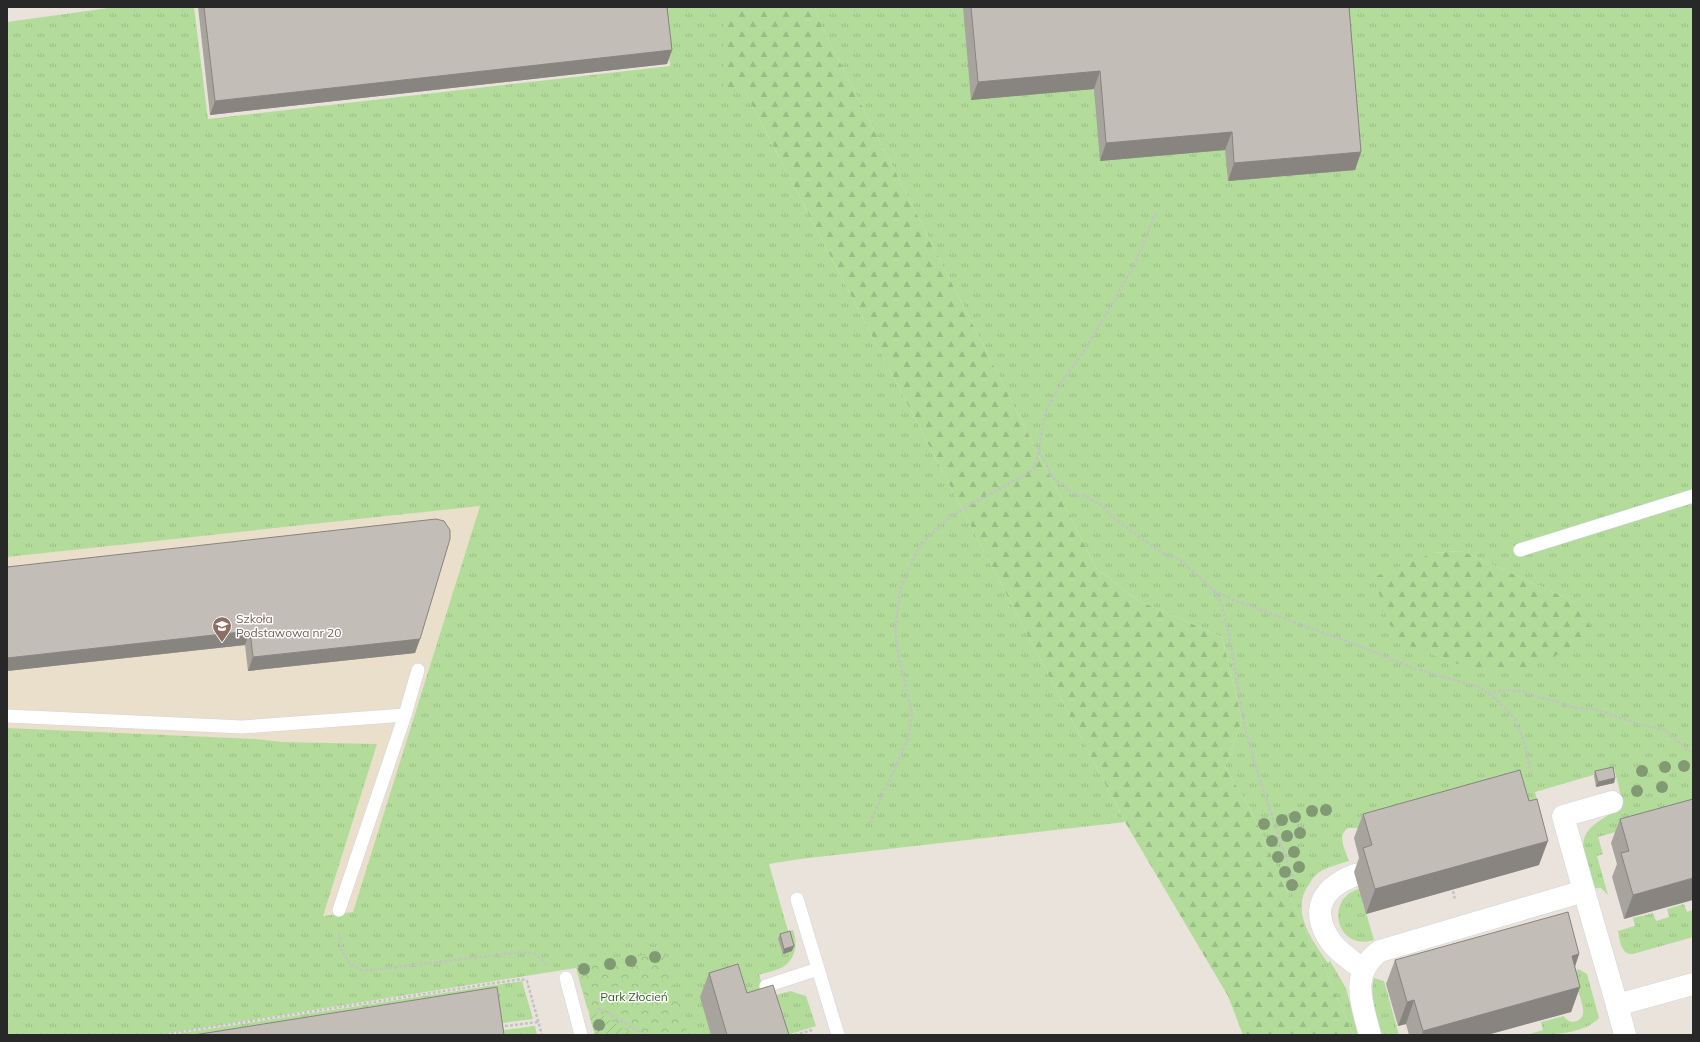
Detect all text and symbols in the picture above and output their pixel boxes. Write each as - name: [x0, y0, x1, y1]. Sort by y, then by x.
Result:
- place label: Szkoła Podstawowa nr 20: [236, 611, 342, 640]
- school or university icon: Szkoła Podstawowa nr 20: [211, 615, 233, 643]
- park label: Park Złocień: [600, 989, 668, 1004]

